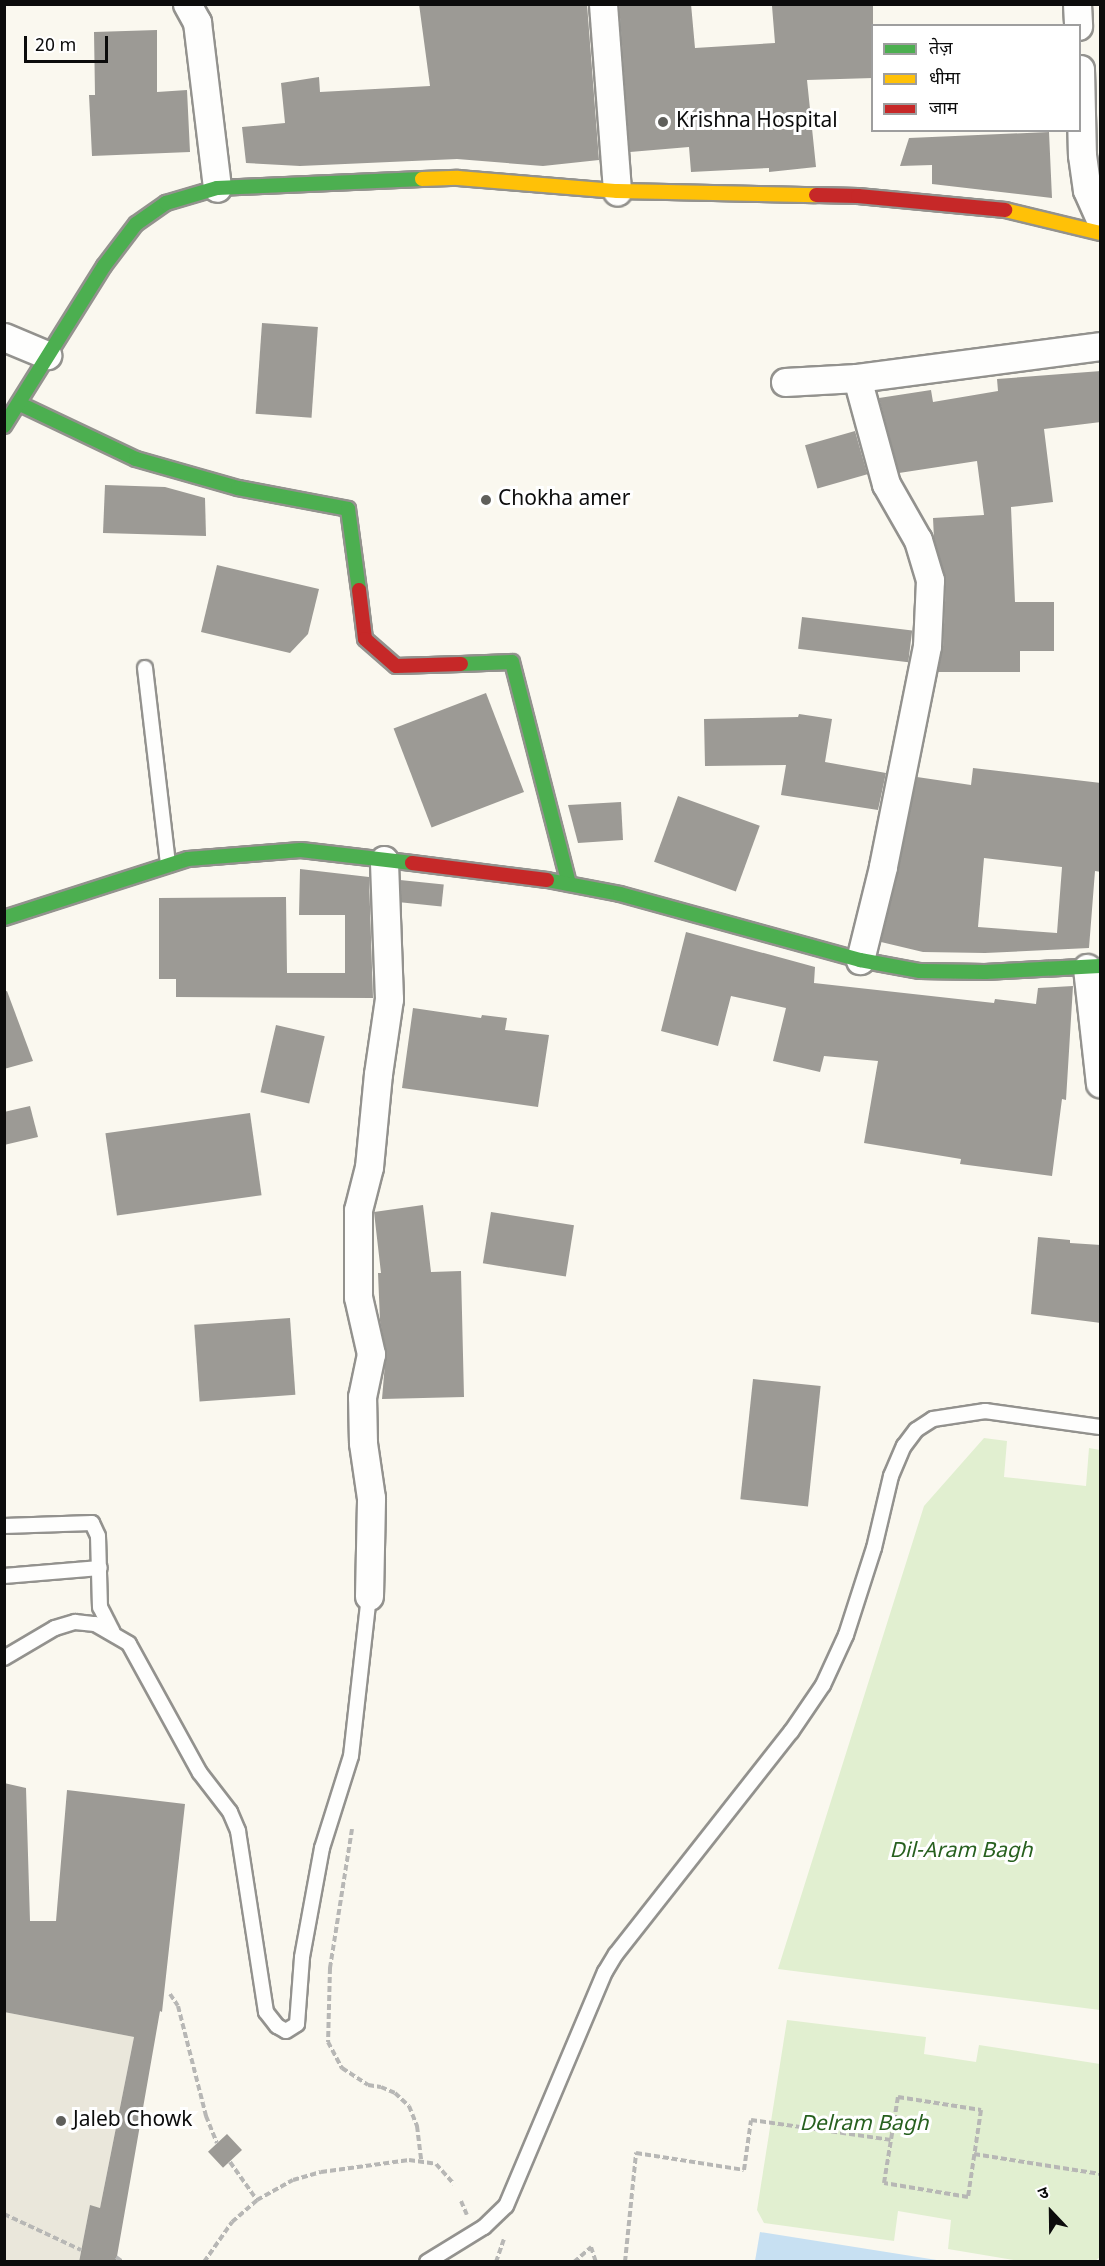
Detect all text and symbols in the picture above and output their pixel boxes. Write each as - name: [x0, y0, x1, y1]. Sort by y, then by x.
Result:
- scale bar: [27, 24, 111, 62]
- legend: [871, 24, 1081, 132]
- text: 20 m: [35, 35, 76, 58]
- text: तेज़: [929, 38, 953, 61]
- text: धीमा: [929, 68, 960, 91]
- text: जाम: [929, 98, 958, 121]
- place label: Krishna Hospital: [676, 109, 838, 135]
- marker: Krishna Hospital: [654, 113, 672, 131]
- place label: Chokha amer: [498, 487, 630, 513]
- marker: Chokha amer: [479, 493, 493, 507]
- park label: Dil-Aram Bagh: [889, 1839, 1033, 1865]
- place label: Jaleb Chowk: [73, 2108, 192, 2134]
- park label: Delram Bagh: [799, 2112, 929, 2138]
- marker: Jaleb Chowk: [54, 2114, 68, 2128]
- north arrow: [1021, 2182, 1081, 2242]
- text: उ: [1036, 2183, 1052, 2206]

